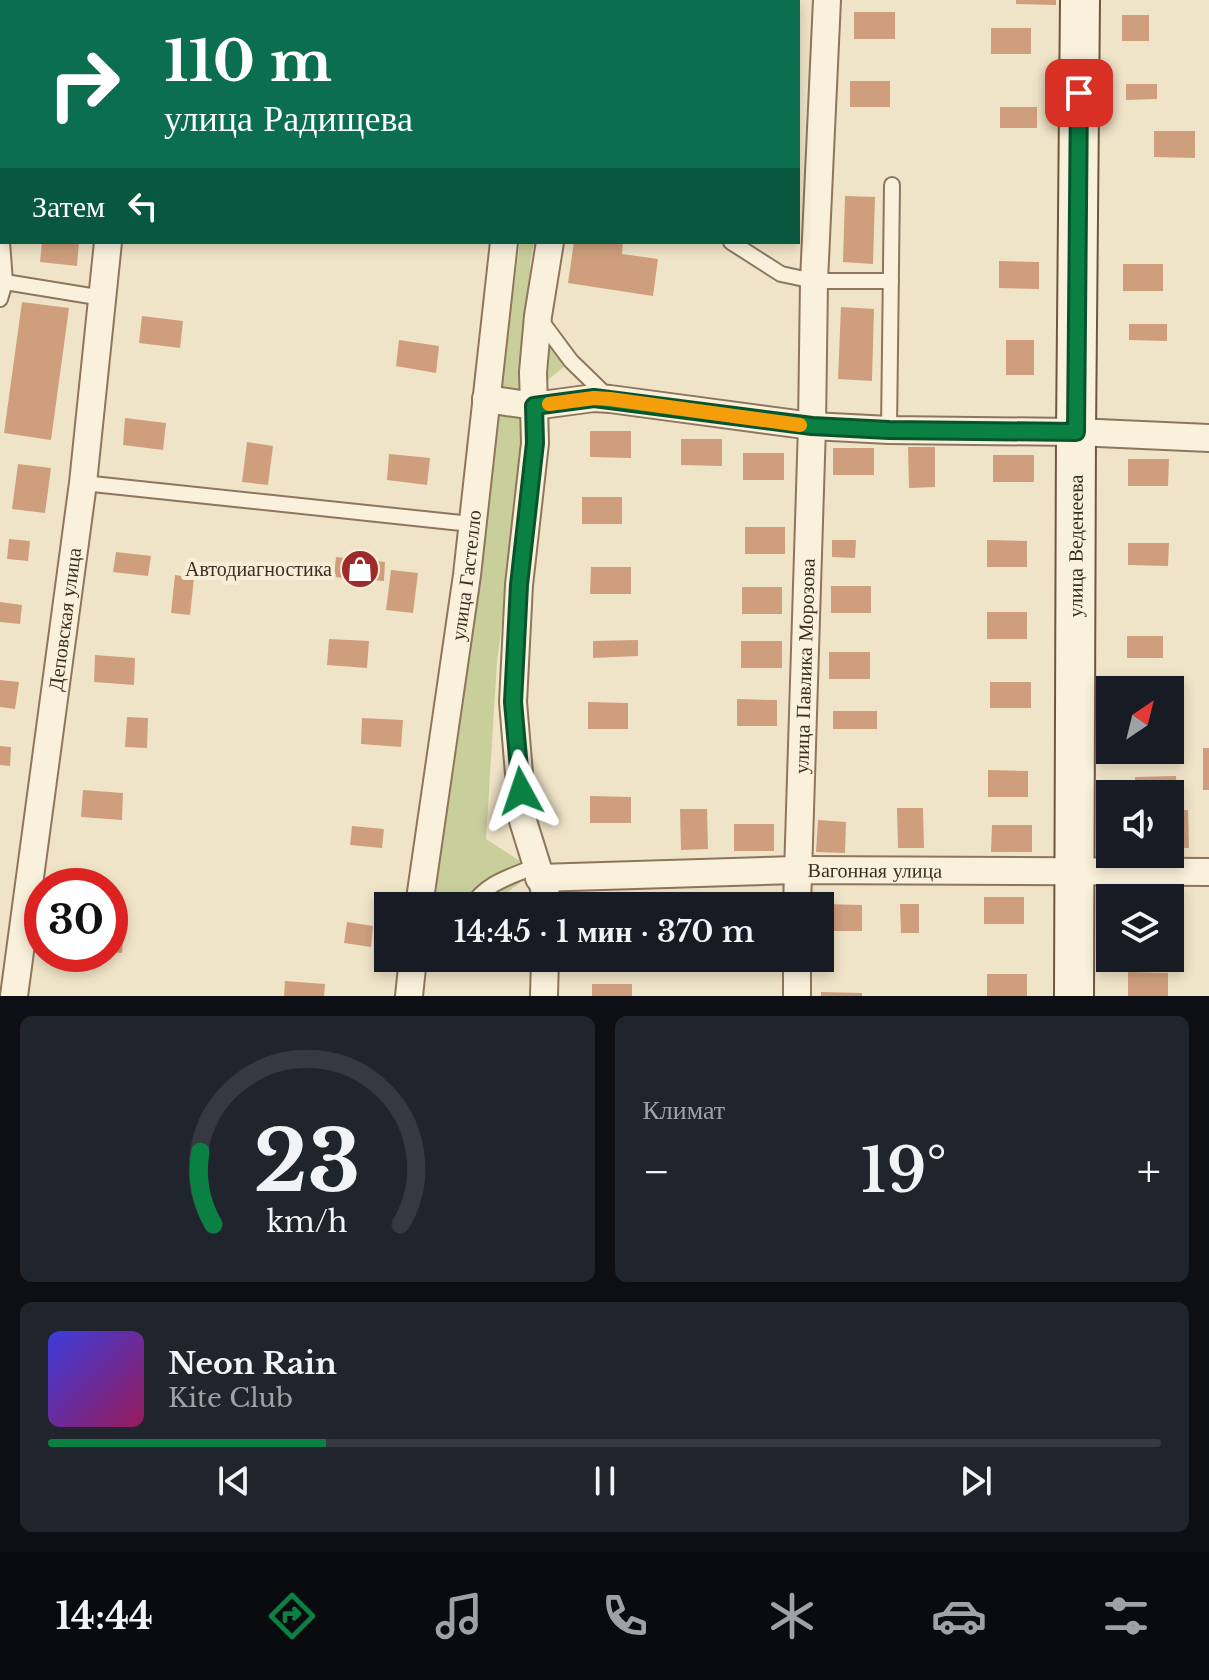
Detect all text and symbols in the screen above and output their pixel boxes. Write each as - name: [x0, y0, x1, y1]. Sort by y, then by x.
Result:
- text: 110 m: [164, 27, 332, 96]
- icon: right: [32, 32, 136, 136]
- pin: [1045, 59, 1113, 127]
- icon: arrive: [1057, 71, 1101, 115]
- text: улица Радищева: [164, 96, 413, 141]
- icon: left: [121, 184, 165, 228]
- text: Затем: [32, 188, 105, 225]
- street label: улица Веденеева: [1063, 474, 1088, 617]
- street label: улица Гастелло: [446, 509, 486, 642]
- street label: Деповская улица: [43, 546, 86, 693]
- shop icon: Автодиагностика: [339, 548, 381, 590]
- place label: Автодиагностика: [185, 557, 332, 581]
- street label: улица Павлика Морозова: [789, 558, 820, 774]
- north arrow: [1096, 676, 1184, 764]
- map controls: [1096, 676, 1184, 972]
- position arrow: [479, 749, 563, 833]
- button: sound: [1096, 780, 1184, 868]
- street label: Вагонная улица: [808, 858, 942, 883]
- speed limit sign: 30: [24, 868, 128, 972]
- button: layers: [1096, 884, 1184, 972]
- text: 14:45 · 1 мин · 370 m: [453, 913, 755, 950]
- text: Климат: [643, 1094, 725, 1126]
- text: 23: [254, 1110, 361, 1213]
- text: 19°: [860, 1134, 947, 1208]
- text: −: [643, 1144, 670, 1199]
- text: +: [1137, 1144, 1161, 1199]
- text: km/h: [267, 1204, 348, 1240]
- text: Neon Rain: [168, 1345, 337, 1382]
- text: Kite Club: [168, 1382, 293, 1414]
- icon: previous: [212, 1459, 256, 1503]
- icon: pause: [583, 1459, 627, 1503]
- icon: next: [954, 1459, 998, 1503]
- icon: directions: [264, 1588, 320, 1644]
- icon: music: [431, 1588, 487, 1644]
- icon: phone: [597, 1588, 653, 1644]
- icon: climate: [764, 1588, 820, 1644]
- icon: car: [931, 1588, 987, 1644]
- icon: filters: [1098, 1588, 1154, 1644]
- text: 14:44: [55, 1594, 153, 1639]

